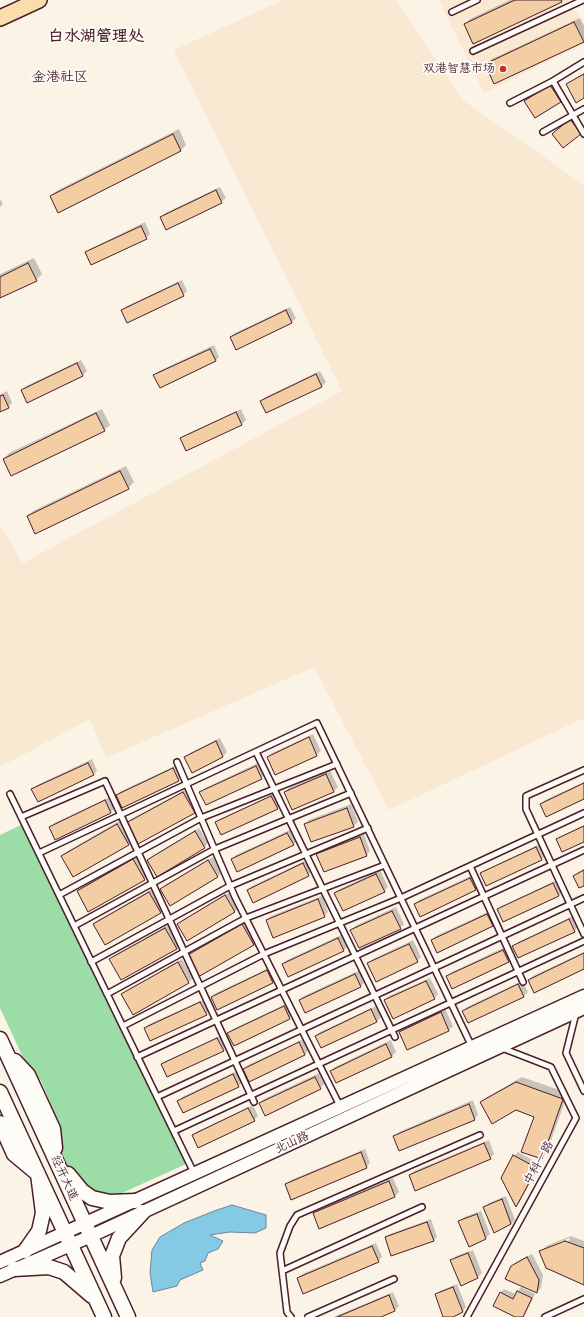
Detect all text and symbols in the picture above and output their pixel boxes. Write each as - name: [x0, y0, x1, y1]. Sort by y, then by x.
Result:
- district label: 白水湖管理处: [48, 27, 144, 47]
- place label: 双港智慧市场: [423, 62, 495, 76]
- marker: 双港智慧市场: [498, 64, 508, 74]
- district label: 金港社区: [32, 69, 88, 85]
- street label: 北山路: [273, 1129, 311, 1157]
- street label: 中科一路: [521, 1139, 557, 1187]
- street label: 经开大道: [47, 1153, 81, 1203]

